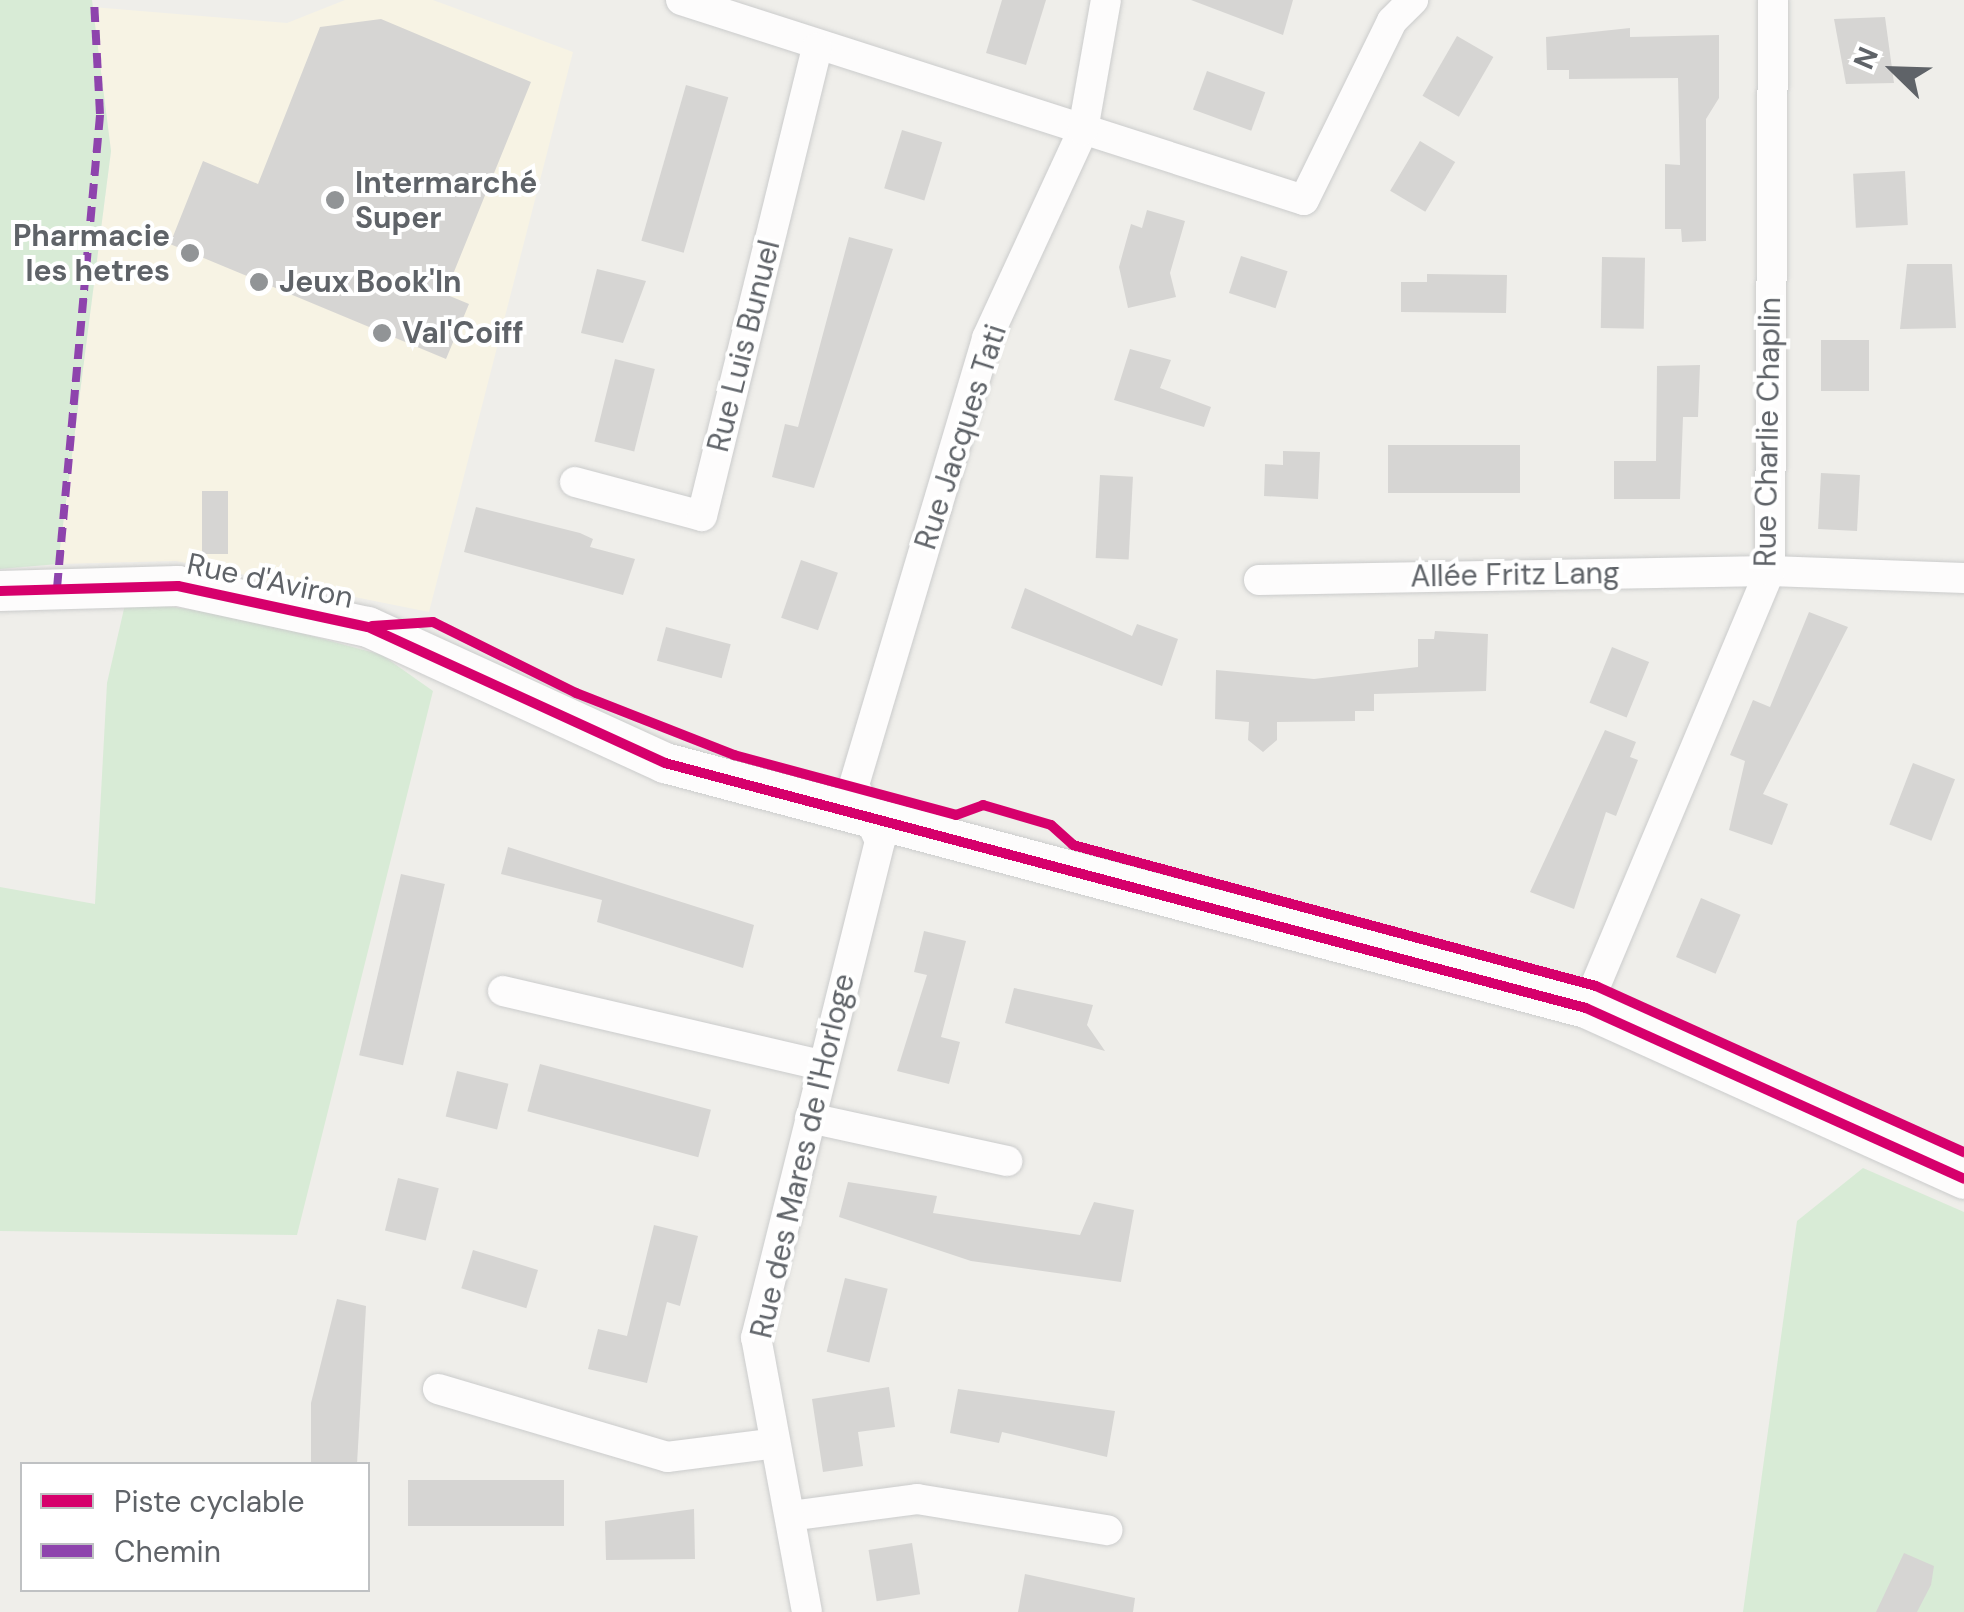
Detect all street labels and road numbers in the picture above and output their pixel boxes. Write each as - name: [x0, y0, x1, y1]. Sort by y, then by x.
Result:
- street label: Rue Luis Bunuel: [700, 237, 788, 455]
- street label: Rue Charlie Chaplin: [1748, 297, 1788, 567]
- street label: Rue Jacques Tati: [908, 320, 1014, 554]
- street label: Rue d'Aviron: [184, 546, 356, 616]
- street label: Allée Fritz Lang: [1410, 555, 1620, 595]
- street label: Rue des Mares de l'Horloge: [744, 970, 862, 1342]

